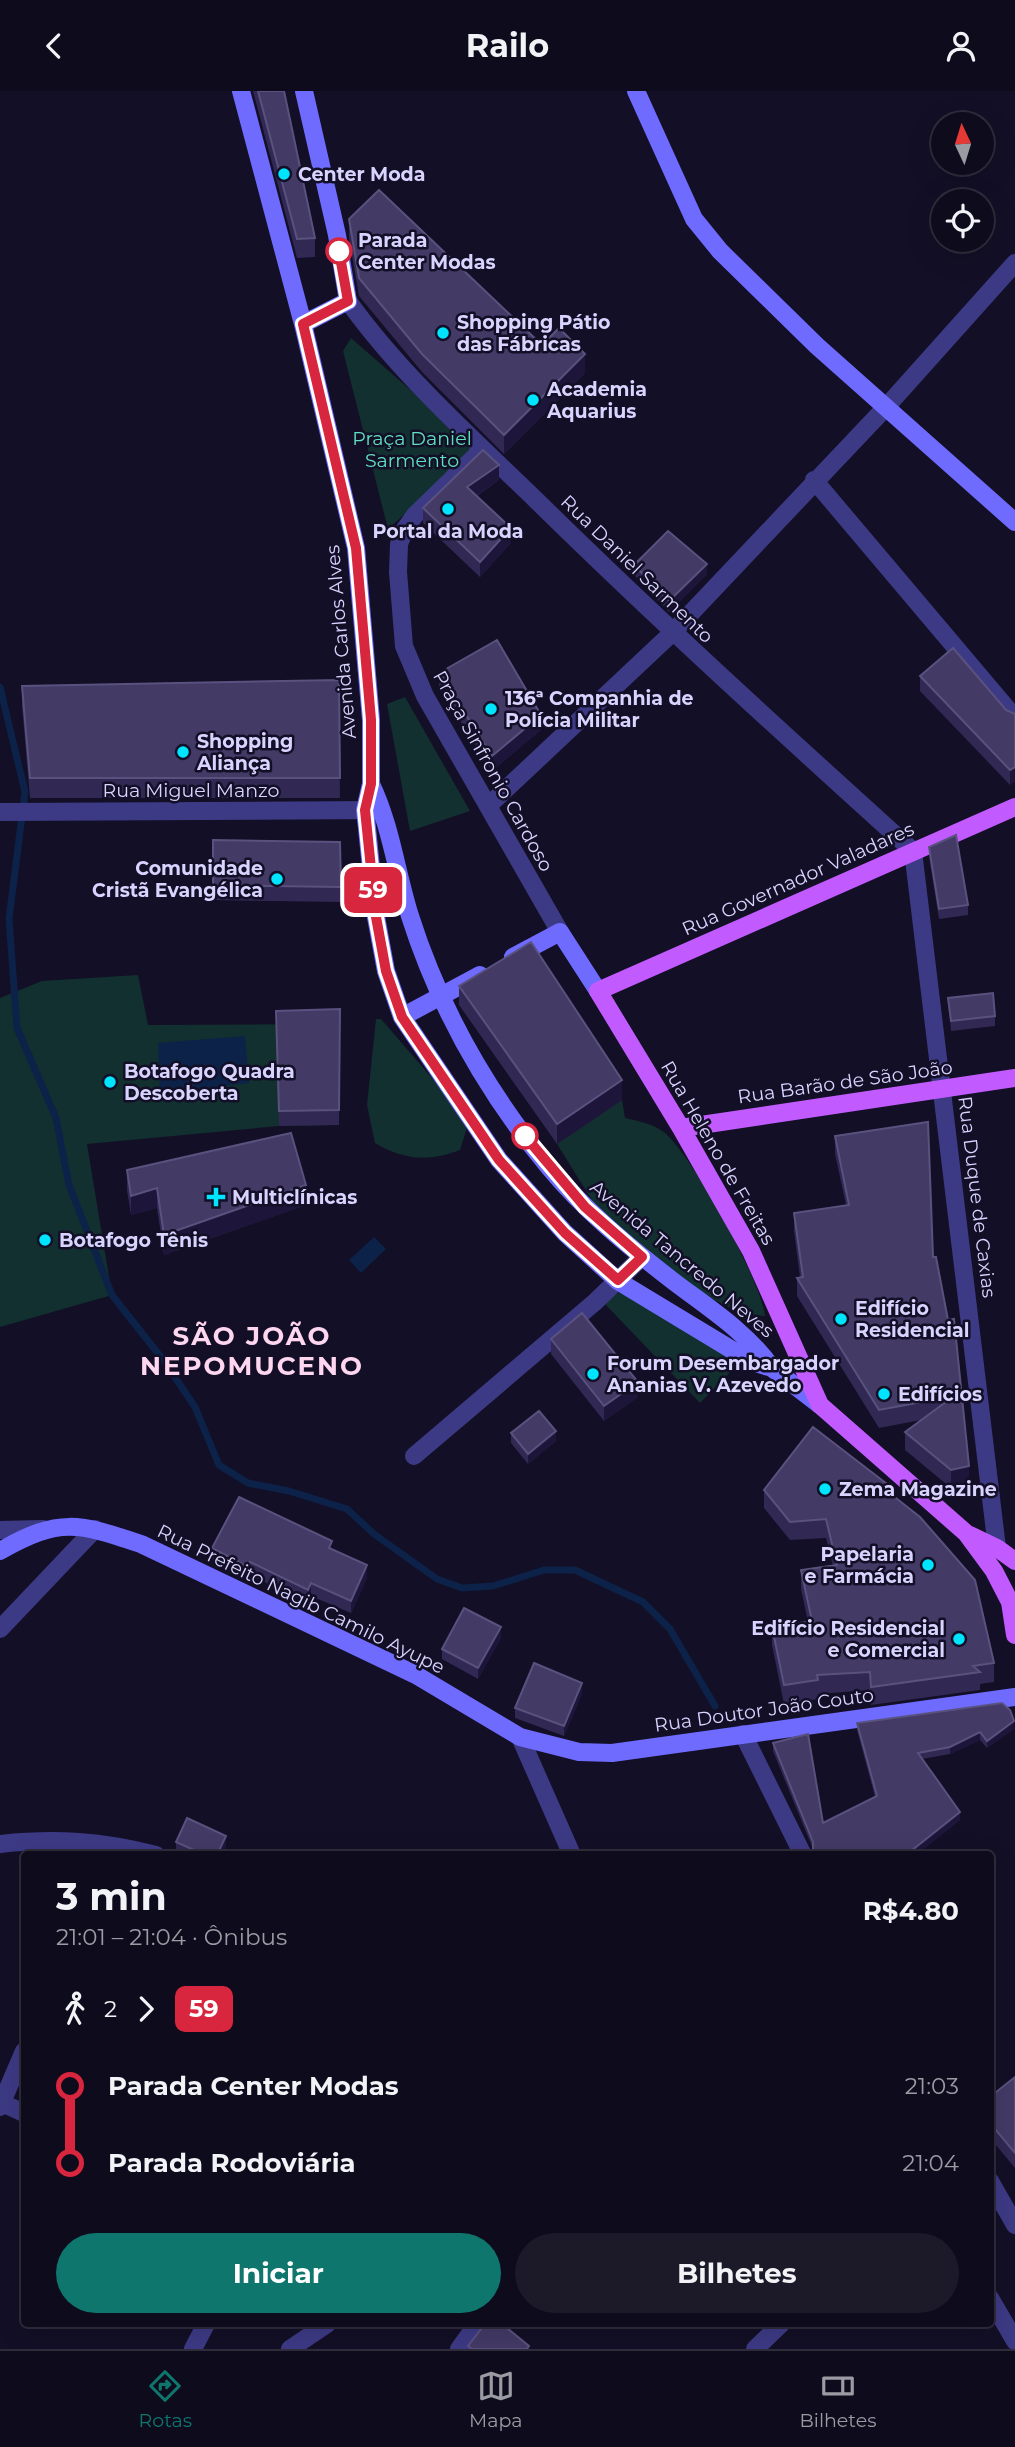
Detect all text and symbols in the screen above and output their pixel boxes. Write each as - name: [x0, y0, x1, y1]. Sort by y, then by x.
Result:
- text: Railo: [466, 26, 549, 65]
- icon: back: [35, 27, 73, 65]
- icon: person: [942, 27, 980, 65]
- north arrow: [931, 112, 994, 175]
- map controls: [931, 112, 994, 252]
- place label: Center Moda: [298, 163, 425, 186]
- marker: Center Moda: [276, 166, 292, 182]
- button: locate: [931, 189, 994, 252]
- place label: Parada Center Modas: [358, 229, 496, 274]
- marker: Parada Center Modas: [326, 238, 352, 264]
- place label: Shopping Pátio das Fábricas: [457, 311, 610, 356]
- marker: Shopping Pátio das Fábricas: [435, 325, 451, 341]
- place label: Academia Aquarius: [546, 378, 647, 423]
- marker: Academia Aquarius: [525, 392, 541, 408]
- park label: Praça Daniel Sarmento: [352, 427, 472, 472]
- street label: Rua Daniel Sarmento: [556, 490, 718, 648]
- marker: Portal da Moda: [440, 501, 456, 517]
- place label: Portal da Moda: [372, 520, 524, 543]
- street label: Avenida Carlos Alves: [321, 544, 361, 740]
- street label: Praça Sinfronio Cardoso: [428, 666, 558, 876]
- place label: 136ª Companhia de Polícia Militar: [505, 687, 694, 732]
- marker: 136ª Companhia de Polícia Militar: [483, 701, 499, 717]
- place label: Shopping Aliança: [196, 730, 293, 775]
- marker: Shopping Aliança: [175, 744, 191, 760]
- street label: Rua Miguel Manzo: [103, 779, 280, 802]
- street label: Rua Governador Valadares: [678, 817, 918, 941]
- place label: Comunidade Cristã Evangélica: [92, 857, 263, 902]
- line badge: 59: [342, 867, 404, 913]
- marker: Comunidade Cristã Evangélica: [269, 871, 285, 887]
- text: 59: [358, 875, 388, 904]
- street label: Rua Barão de São João: [736, 1056, 954, 1108]
- street label: Rua Heleno de Freitas: [656, 1057, 780, 1249]
- place label: Botafogo Quadra Descoberta: [124, 1060, 295, 1105]
- marker: Botafogo Quadra Descoberta: [102, 1074, 118, 1090]
- street label: Rua Duque de Caxias: [953, 1095, 1001, 1299]
- unlabelled marker: [512, 1123, 538, 1149]
- street label: Avenida Tancredo Neves: [585, 1175, 779, 1343]
- place label: Multiclínicas: [232, 1186, 357, 1209]
- marker: Multiclínicas: [206, 1187, 226, 1207]
- place label: Botafogo Tênis: [59, 1229, 208, 1252]
- marker: Botafogo Tênis: [37, 1232, 53, 1248]
- place label: Edifício Residencial: [855, 1297, 969, 1342]
- marker: Edifício Residencial: [833, 1311, 849, 1327]
- district label: SÃO JOÃO NEPOMUCENO: [140, 1320, 364, 1382]
- place label: Forum Desembargador Ananias V. Azevedo: [606, 1352, 839, 1397]
- marker: Forum Desembargador Ananias V. Azevedo: [585, 1366, 601, 1382]
- place label: Edifícios: [898, 1383, 982, 1406]
- marker: Edifícios: [876, 1386, 892, 1402]
- place label: Zema Magazine: [839, 1478, 997, 1501]
- marker: Zema Magazine: [817, 1481, 833, 1497]
- street label: Rua Prefeito Nagib Camilo Ayupe: [154, 1519, 448, 1679]
- place label: Papelaria e Farmácia: [805, 1543, 914, 1588]
- marker: Papelaria e Farmácia: [920, 1557, 936, 1573]
- place label: Edifício Residencial e Comercial: [751, 1617, 945, 1662]
- marker: Edifício Residencial e Comercial: [951, 1631, 967, 1647]
- street label: Rua Doutor João Couto: [653, 1683, 875, 1737]
- text: 3 min: [56, 1873, 167, 1920]
- text: R$4.80: [863, 1895, 959, 1927]
- text: 21:01 – 21:04 · Ônibus: [56, 1923, 287, 1951]
- icon: walk: [56, 1990, 94, 2028]
- icon: forward: [127, 1990, 165, 2028]
- text: 59: [189, 1994, 219, 2023]
- text: 2: [104, 1995, 117, 2023]
- text: Parada Center Modas: [108, 2070, 399, 2102]
- text: 21:03: [905, 2072, 959, 2100]
- text: Parada Rodoviária: [108, 2147, 356, 2179]
- text: 21:04: [902, 2149, 959, 2177]
- button: Iniciar: [56, 2233, 501, 2313]
- button: Bilhetes: [515, 2233, 959, 2313]
- tab: Rotas: [139, 2367, 192, 2432]
- tab: Mapa: [469, 2367, 522, 2432]
- tab: Bilhetes: [799, 2367, 876, 2432]

